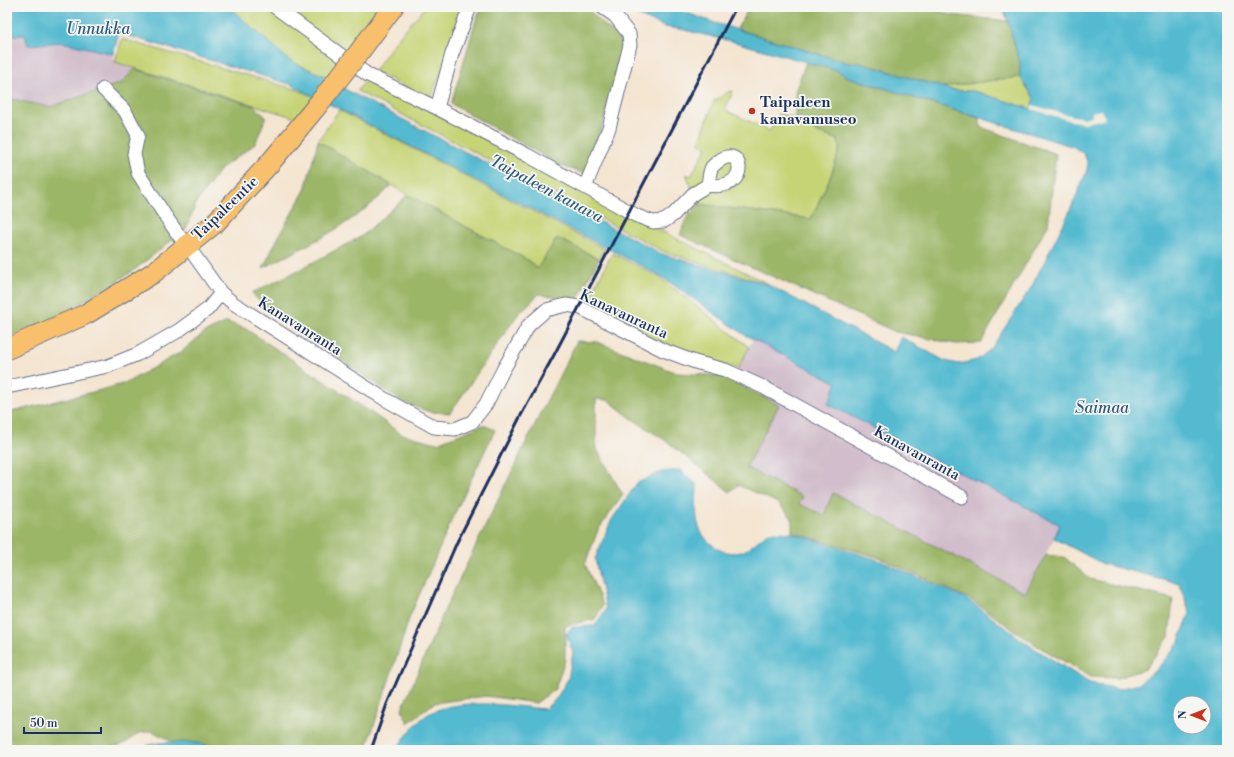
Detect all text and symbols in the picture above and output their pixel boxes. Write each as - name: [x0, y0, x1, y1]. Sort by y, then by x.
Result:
- water label: Unnukka: [66, 19, 130, 39]
- place label: Taipaleen kanavamuseo: [760, 93, 857, 129]
- marker: Taipaleen kanavamuseo: [747, 106, 757, 116]
- water label: Taipaleen kanava: [486, 151, 607, 227]
- street label: Taipaleentie: [188, 172, 262, 245]
- street label: Kanavanranta: [576, 286, 671, 343]
- street label: Kanavanranta: [254, 293, 346, 360]
- water label: Saimaa: [1075, 398, 1129, 418]
- street label: Kanavanranta: [870, 422, 964, 485]
- north arrow: [1172, 695, 1212, 735]
- scale bar: [24, 709, 101, 735]
- text: N: [1176, 710, 1190, 719]
- text: 50 m: [30, 716, 58, 731]

